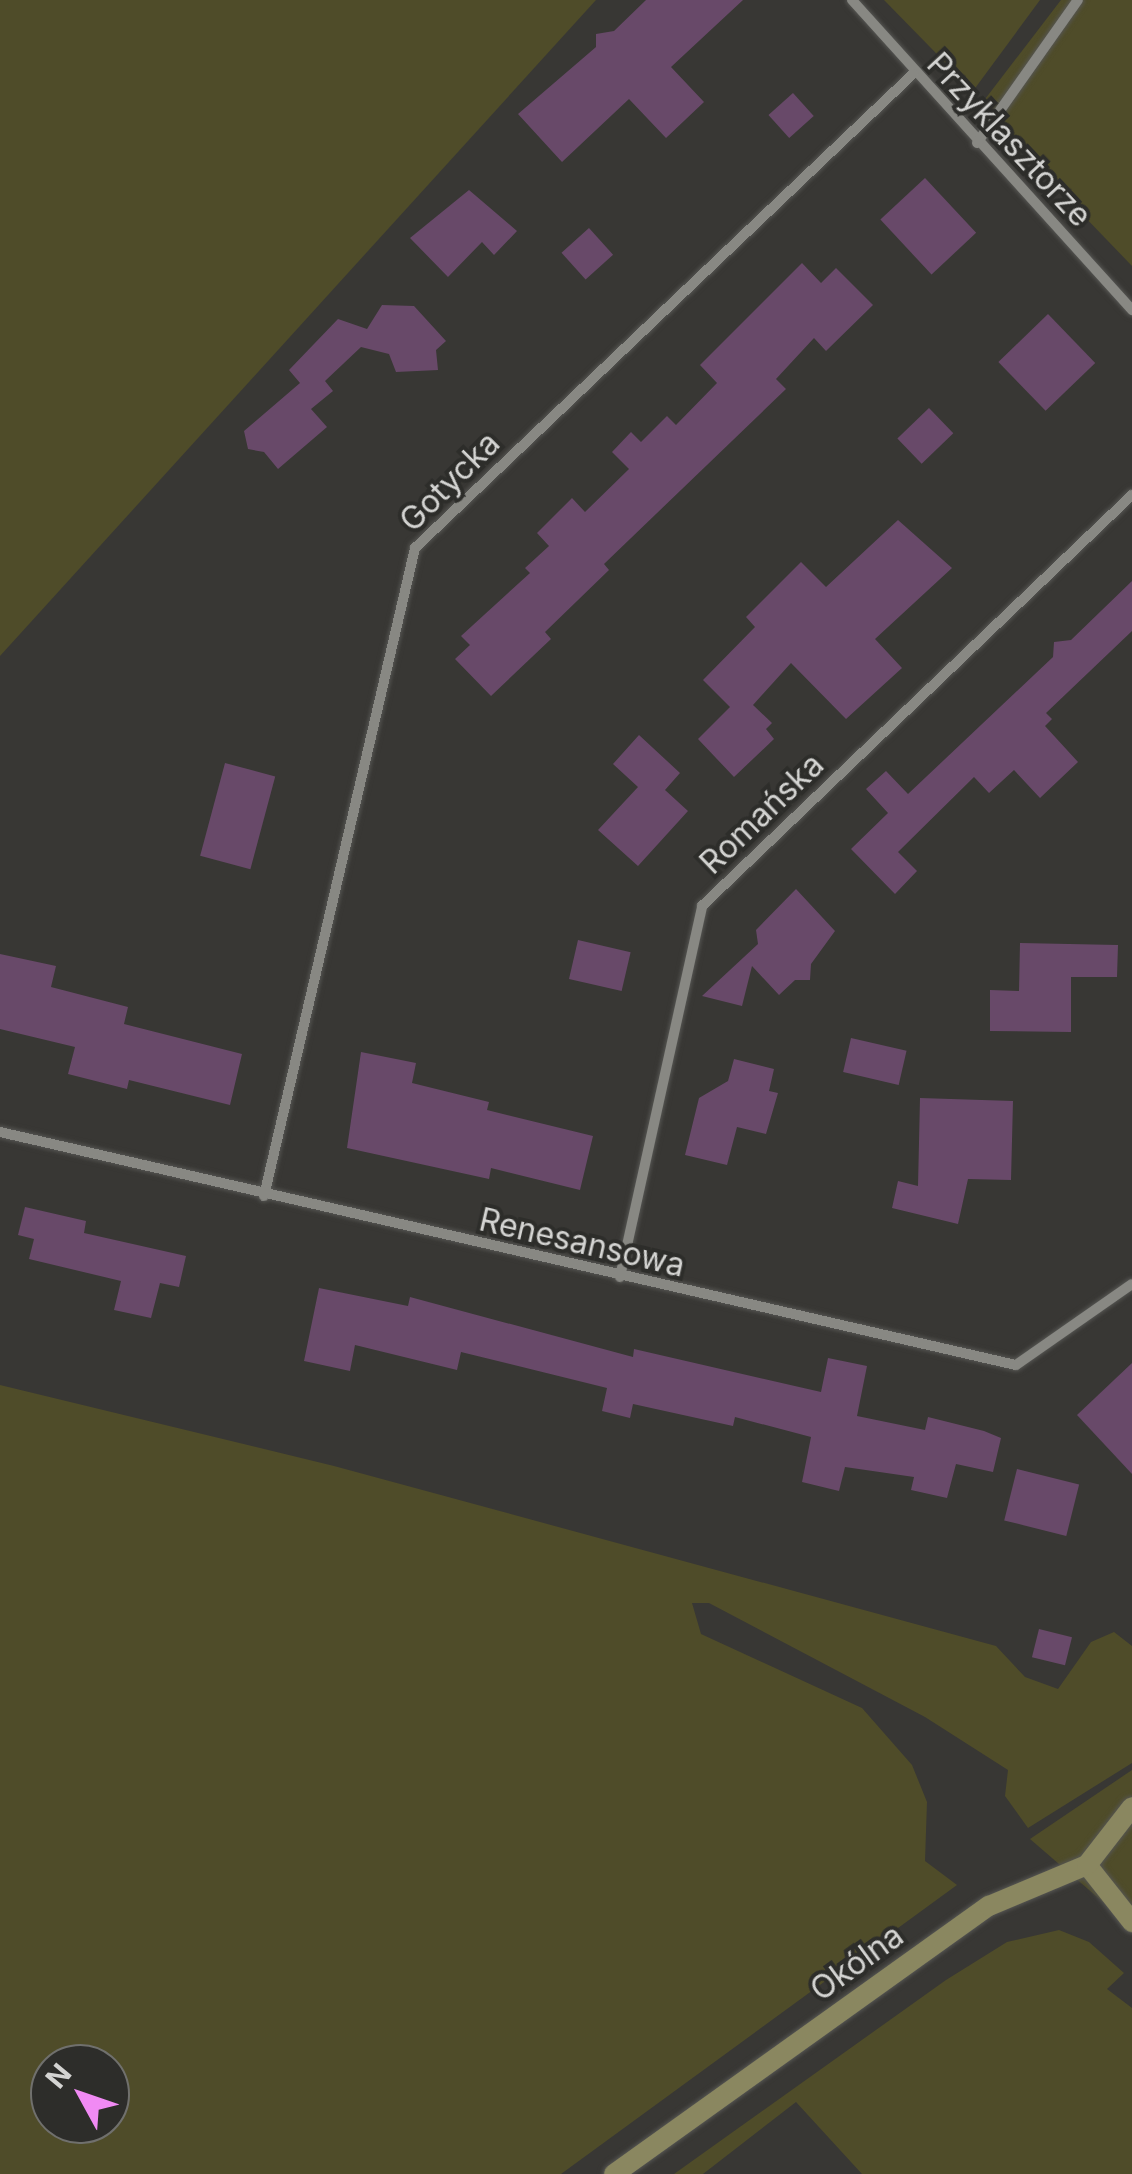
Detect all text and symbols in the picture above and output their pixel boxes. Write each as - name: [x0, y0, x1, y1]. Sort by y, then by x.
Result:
- street label: Przyklasztorze: [919, 45, 1099, 235]
- street label: Gotycka: [392, 424, 508, 540]
- street label: Romańska: [692, 746, 832, 882]
- street label: Renesansowa: [475, 1201, 689, 1285]
- street label: Okólna: [803, 1917, 911, 2009]
- north arrow: [30, 2044, 130, 2144]
- text: N: [39, 2057, 78, 2095]

